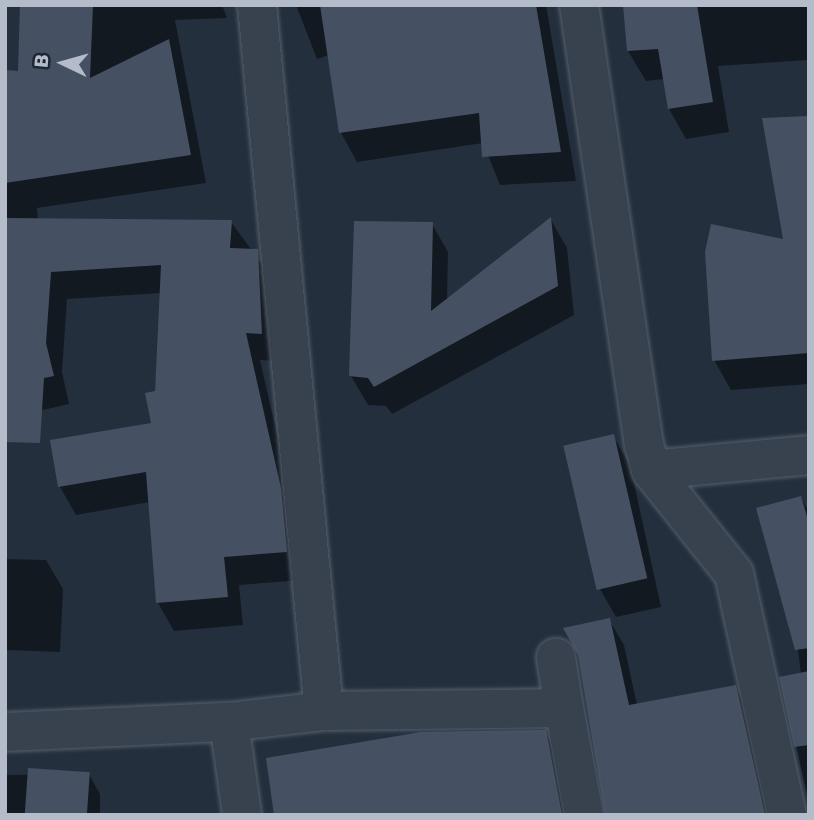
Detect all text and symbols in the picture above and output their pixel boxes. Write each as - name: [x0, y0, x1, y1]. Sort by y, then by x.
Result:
- north arrow: [28, 28, 98, 98]
- text: B: [30, 53, 54, 69]

